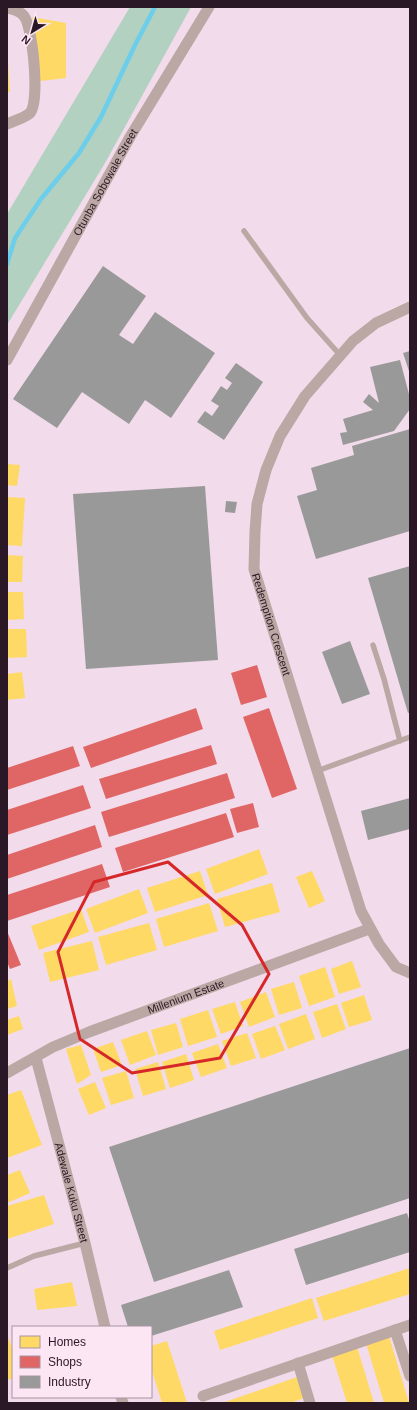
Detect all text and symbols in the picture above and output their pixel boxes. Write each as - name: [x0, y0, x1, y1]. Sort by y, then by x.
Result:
- north arrow: [12, 12, 52, 52]
- text: N: [19, 33, 33, 47]
- street label: Otunba Sobowale Street: [71, 127, 139, 238]
- street label: Redemption Crescent: [250, 572, 293, 677]
- street label: Millenium Estate: [146, 977, 226, 1016]
- street label: Adewale Kuku Street: [53, 1141, 91, 1244]
- legend: [12, 1326, 152, 1398]
- text: Homes: [48, 1335, 86, 1349]
- text: Shops: [48, 1355, 82, 1369]
- text: Industry: [48, 1375, 91, 1389]

